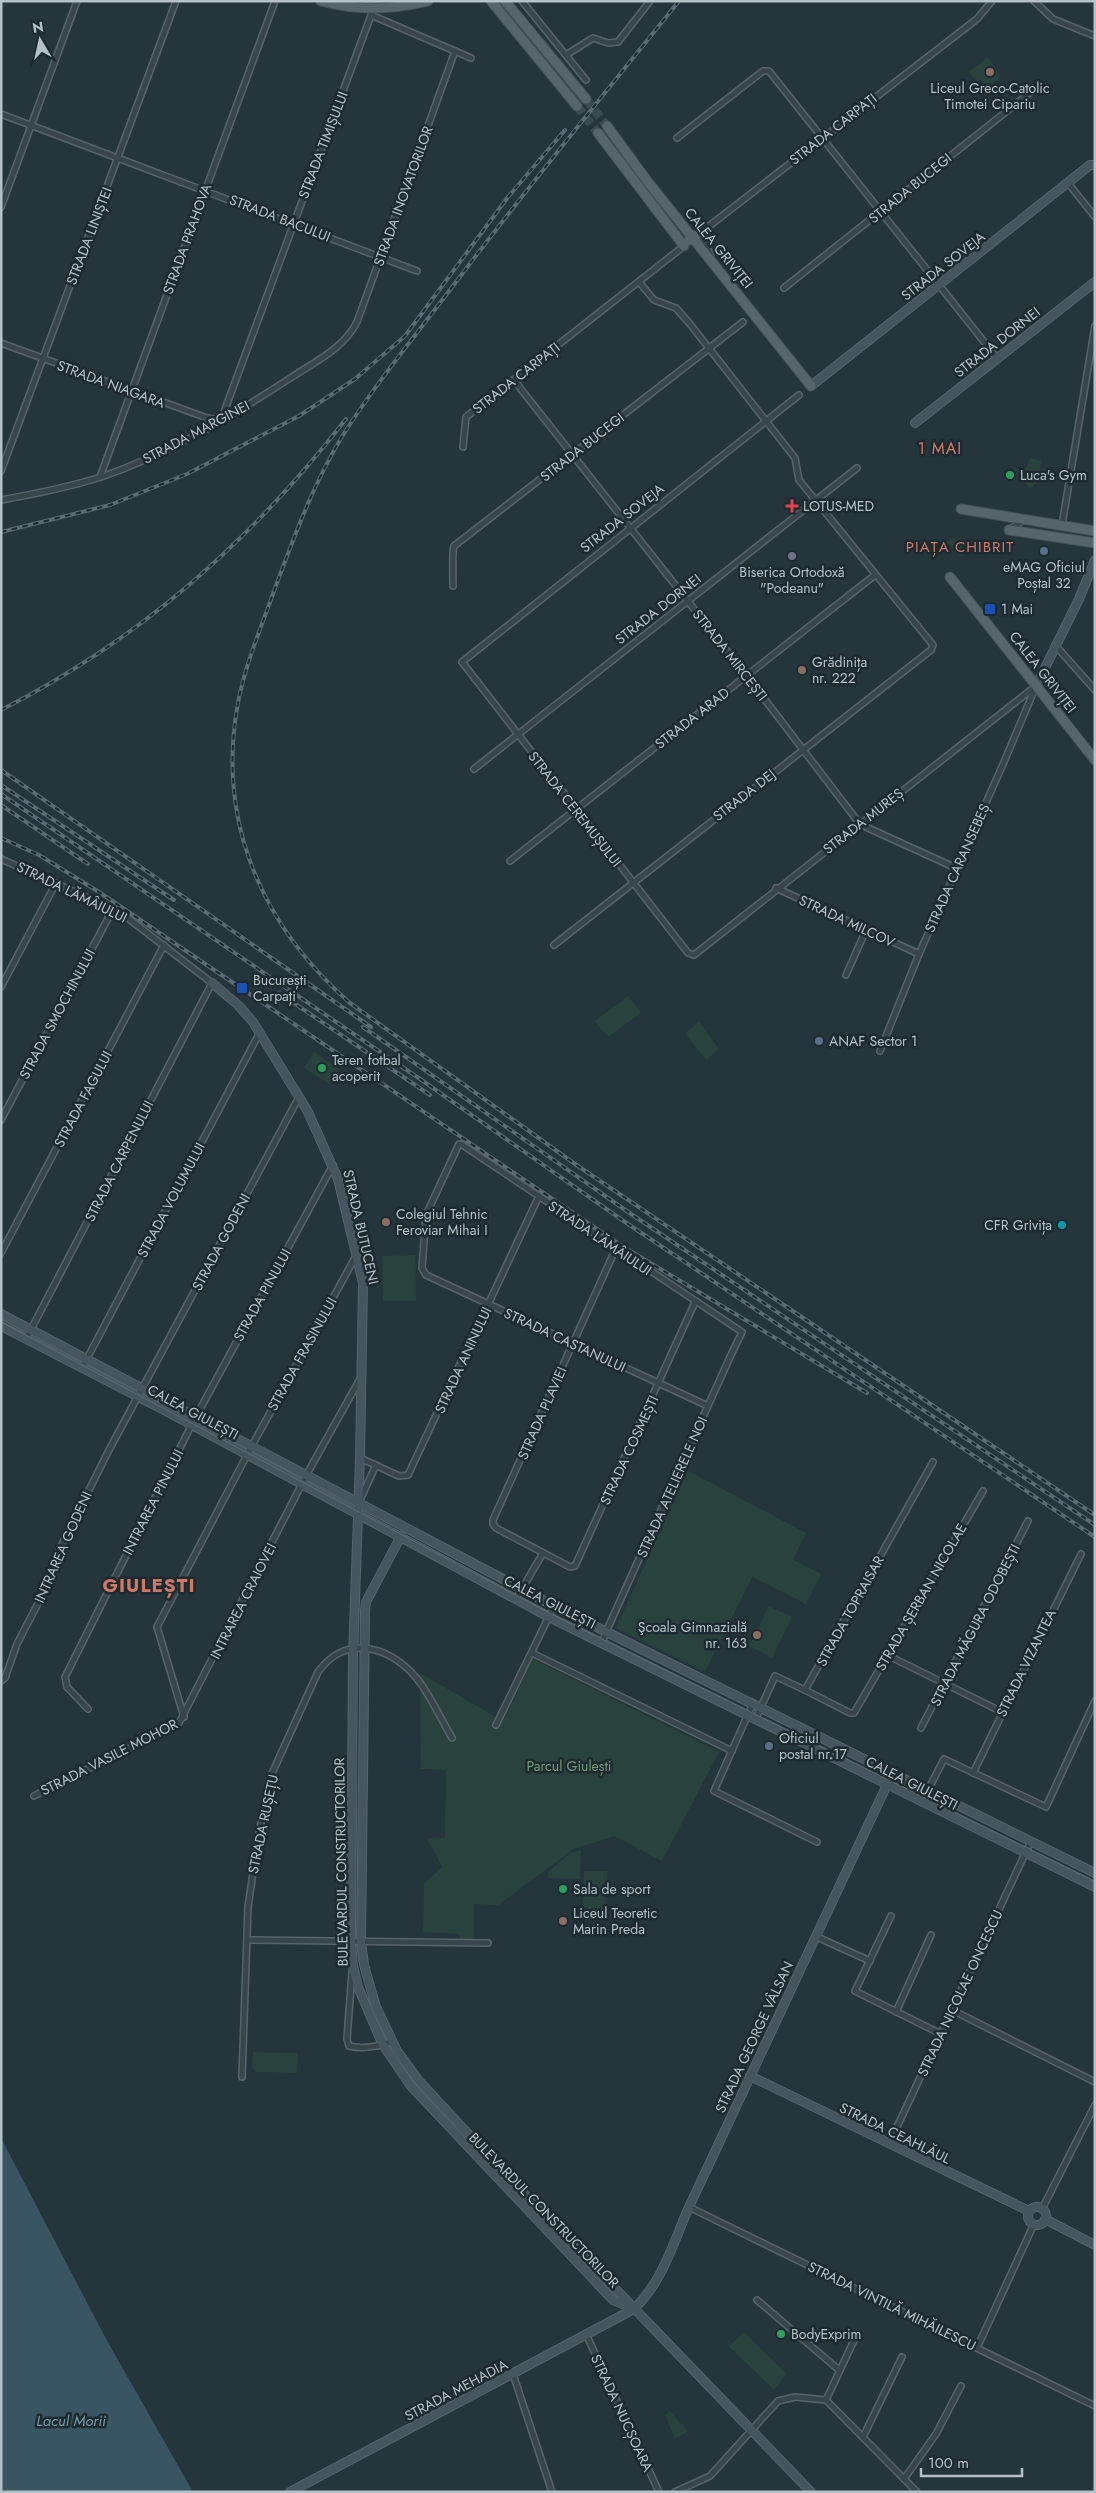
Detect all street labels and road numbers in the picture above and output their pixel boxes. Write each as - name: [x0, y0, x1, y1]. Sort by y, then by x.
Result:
- street label: STRADA TIMIȘULUI: [293, 88, 354, 202]
- street label: STRADA CARPAȚI: [785, 88, 882, 170]
- street label: STRADA INOVATORILOR: [368, 123, 438, 269]
- street label: STRADA BUCEGI: [864, 148, 956, 228]
- street label: STRADA PRAHOVA: [158, 180, 217, 297]
- street label: STRADA LINIȘTEI: [61, 184, 118, 288]
- street label: STRADA BACULUI: [226, 189, 334, 247]
- street label: CALEA GRIVIȚEI: [679, 203, 758, 293]
- street label: STRADA SOVEJA: [897, 226, 990, 305]
- street label: STRADA DORNEI: [950, 302, 1044, 382]
- street label: STRADA CARPAȚI: [468, 337, 565, 419]
- street label: STRADA NIAGARA: [54, 355, 169, 413]
- street label: STRADA MARGINEI: [139, 395, 253, 469]
- street label: STRADA BUCEGI: [536, 408, 628, 486]
- street label: STRADA SOVEJA: [576, 478, 669, 557]
- street label: STRADA DORNEI: [611, 569, 705, 649]
- street label: STRADA MIRCEȘTI: [687, 605, 772, 706]
- street label: CALEA GRIVIȚEI: [1004, 627, 1081, 718]
- street label: STRADA ARAD: [651, 683, 733, 753]
- street label: STRADA CEREMUȘULUI: [523, 747, 626, 872]
- street label: STRADA DEJ: [709, 764, 779, 826]
- street label: STRADA MUREȘ: [819, 783, 908, 860]
- street label: STRADA CARANSEBEȘ: [920, 800, 995, 936]
- street label: STRADA LĂMÂIULUI: [13, 856, 131, 928]
- street label: STRADA MILCOV: [796, 890, 899, 952]
- street label: STRADA SMOCHINULUI: [14, 945, 100, 1083]
- street label: STRADA FAGULUI: [49, 1047, 117, 1151]
- street label: STRADA CARPENULUI: [80, 1097, 158, 1225]
- street label: STRADA VOLUMULUI: [132, 1139, 210, 1261]
- street label: STRADA BUTUCENI: [338, 1168, 384, 1286]
- street label: STRADA GODENI: [187, 1190, 255, 1294]
- street label: STRADA LĂMÂIULUI: [544, 1196, 656, 1280]
- street label: STRADA PINULUI: [228, 1245, 296, 1345]
- street label: STRADA FRASINULUI: [262, 1294, 342, 1414]
- street label: STRADA ANINULUI: [430, 1303, 496, 1417]
- street label: STRADA CASTANULUI: [501, 1303, 629, 1377]
- street label: STRADA PLAVIEI: [513, 1363, 571, 1463]
- street label: CALEA GIULEȘTI: [143, 1380, 242, 1445]
- street label: STRADA COSMEȘTI: [595, 1392, 664, 1508]
- street label: STRADA ATELIERELE NOI: [632, 1413, 712, 1561]
- street label: INTRAREA PINULUI: [118, 1446, 188, 1558]
- street label: INTRAREA GODENI: [29, 1488, 97, 1606]
- street label: STRADA ȘERBAN NICOLAE: [870, 1519, 972, 1675]
- street label: INTRAREA CRAIOVEI: [205, 1539, 281, 1663]
- street label: STRADA MĂGURA ODOBEȘTI: [925, 1540, 1026, 1710]
- street label: STRADA TOPRAISAR: [811, 1552, 889, 1670]
- street label: CALEA GIULEȘTI: [500, 1570, 599, 1635]
- street label: STRADA VIZANTEA: [991, 1605, 1061, 1720]
- street label: STRADA VASILE MOHOR: [37, 1714, 181, 1800]
- street label: CALEA GIULEȘTI: [862, 1751, 961, 1816]
- street label: BULEVARDUL CONSTRUCTORILOR: [329, 1757, 353, 1966]
- street label: STRADA RUȘEȚU: [243, 1772, 284, 1876]
- street label: STRADA NICOLAE ONCESCU: [913, 1906, 1007, 2080]
- street label: STRADA GEORGE VÂLSAN: [710, 1958, 798, 2116]
- street label: STRADA CEAHLĂUL: [836, 2097, 955, 2169]
- street label: BULEVARDUL CONSTRUCTORILOR: [464, 2128, 624, 2292]
- street label: STRADA VINTILĂ MIHĂILESCU: [805, 2256, 979, 2356]
- street label: STRADA NUCȘOARA: [585, 2351, 658, 2476]
- street label: STRADA MEHADIA: [401, 2354, 512, 2426]

